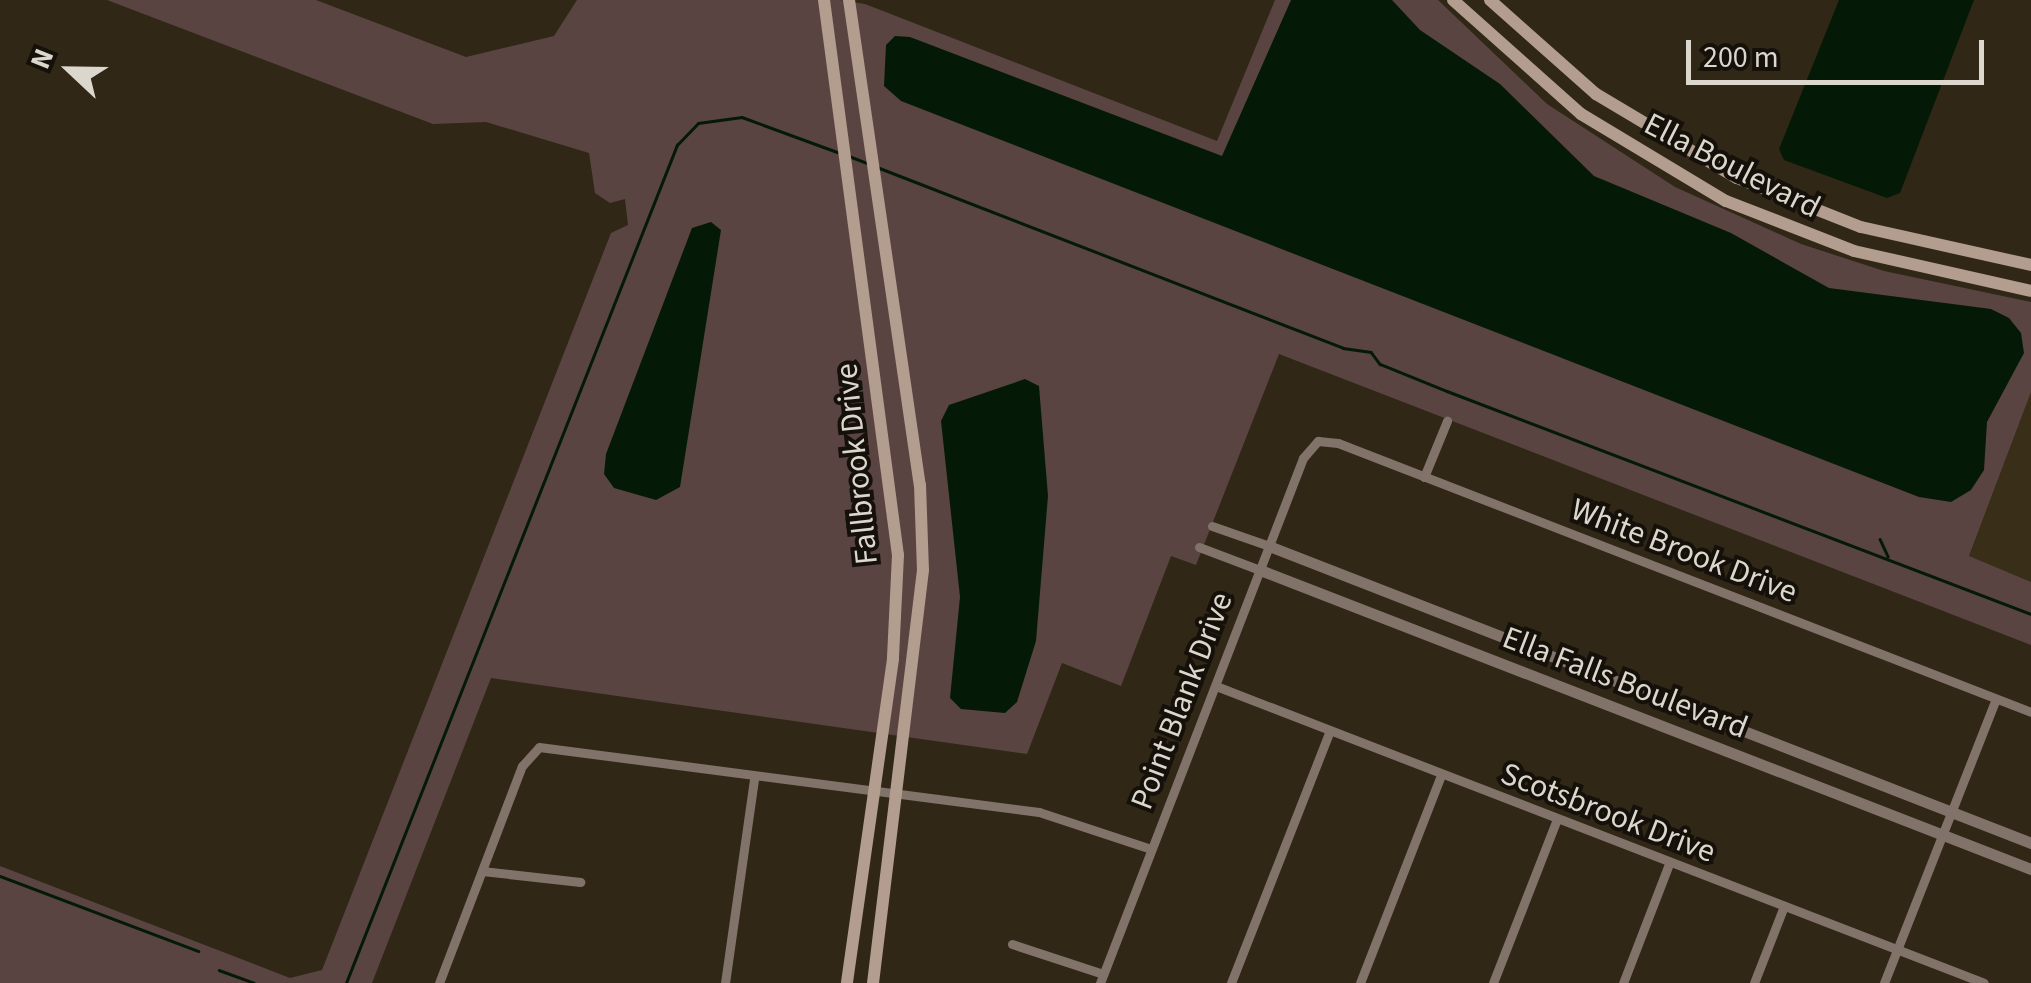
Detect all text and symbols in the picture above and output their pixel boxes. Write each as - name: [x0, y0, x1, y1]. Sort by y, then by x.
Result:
- north arrow: [20, 20, 120, 120]
- scale bar: [1691, 20, 1988, 82]
- text: 200 m: [1703, 36, 1779, 79]
- text: N: [20, 43, 64, 75]
- street label: Ella Boulevard: [1638, 105, 1826, 227]
- street label: Fallbrook Drive: [827, 362, 887, 566]
- street label: White Brook Drive: [1566, 490, 1802, 612]
- street label: Point Blank Drive: [1123, 587, 1241, 815]
- street label: Ella Falls Boulevard: [1497, 619, 1753, 747]
- street label: Scotsbrook Drive: [1495, 754, 1721, 872]

